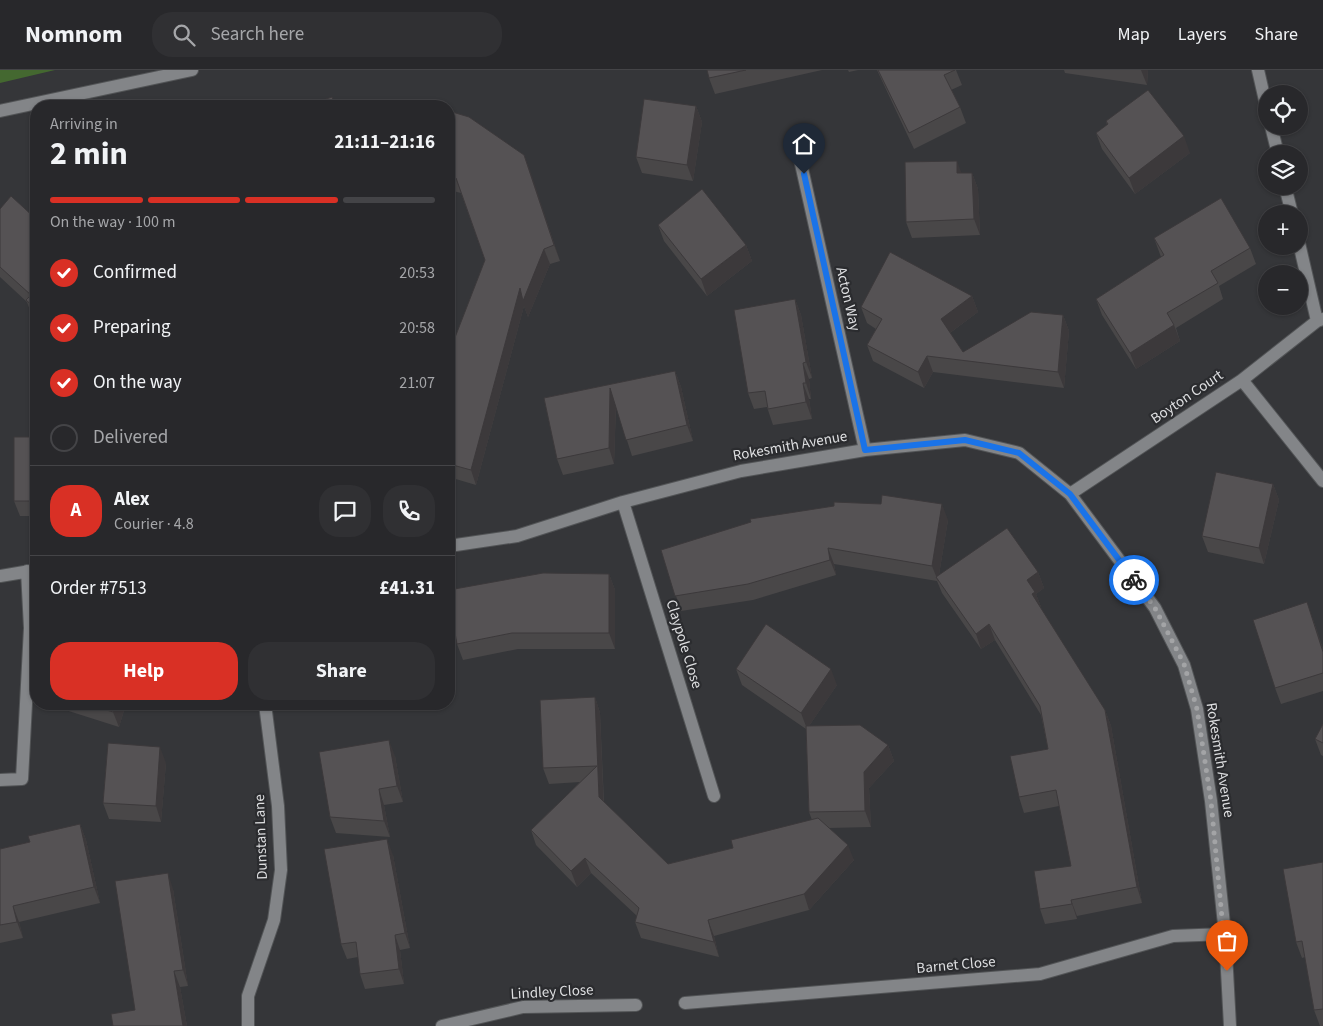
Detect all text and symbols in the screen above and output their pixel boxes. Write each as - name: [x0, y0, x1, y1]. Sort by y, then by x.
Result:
- search box: [152, 12, 502, 57]
- text: Nomnom: [25, 17, 122, 52]
- icon: search: [170, 21, 198, 49]
- text: Search here: [210, 21, 304, 48]
- text: Map: [1118, 22, 1150, 47]
- text: Layers: [1178, 22, 1227, 47]
- text: Share: [1255, 22, 1298, 47]
- map controls: [1258, 85, 1308, 315]
- button: locate: [1258, 85, 1308, 135]
- text: Arriving in: [50, 113, 118, 135]
- pin: [783, 123, 825, 174]
- text: 21:11–21:16: [334, 129, 435, 156]
- icon: home: [790, 130, 818, 158]
- text: 2 min: [50, 131, 128, 177]
- button: layers: [1258, 145, 1308, 195]
- button: +: [1258, 205, 1308, 255]
- text: On the way · 100 m: [50, 211, 175, 233]
- icon: check: [50, 259, 78, 287]
- text: Confirmed: [93, 259, 177, 286]
- text: 20:53: [399, 262, 435, 284]
- street label: Acton Way: [830, 265, 866, 333]
- button: −: [1258, 265, 1308, 315]
- icon: check: [50, 314, 78, 342]
- text: Preparing: [93, 314, 171, 341]
- text: 20:58: [399, 317, 435, 339]
- street label: Boyton Court: [1147, 365, 1227, 429]
- icon: check: [50, 369, 78, 397]
- text: On the way: [93, 369, 182, 396]
- text: 21:07: [399, 372, 435, 394]
- text: Delivered: [93, 424, 168, 451]
- street label: Rokesmith Avenue: [731, 426, 849, 466]
- button: chat: [319, 485, 371, 537]
- button: phone: [383, 485, 435, 537]
- text: Alex: [114, 486, 150, 513]
- text: A: [71, 497, 81, 524]
- text: Courier · 4.8: [114, 513, 194, 535]
- courier: [1109, 555, 1159, 605]
- icon: bike: [1120, 566, 1148, 594]
- text: Order #7513: [50, 575, 147, 602]
- text: £41.31: [379, 575, 435, 602]
- street label: Claypole Close: [661, 597, 707, 691]
- button: Help: [50, 642, 238, 700]
- button: Share: [248, 642, 435, 700]
- street label: Rokesmith Avenue: [1201, 701, 1239, 819]
- street label: Dunstan Lane: [249, 794, 273, 880]
- pin: [1206, 920, 1248, 971]
- icon: bag: [1213, 927, 1241, 955]
- street label: Barnet Close: [916, 951, 996, 979]
- street label: Lindley Close: [510, 979, 594, 1005]

